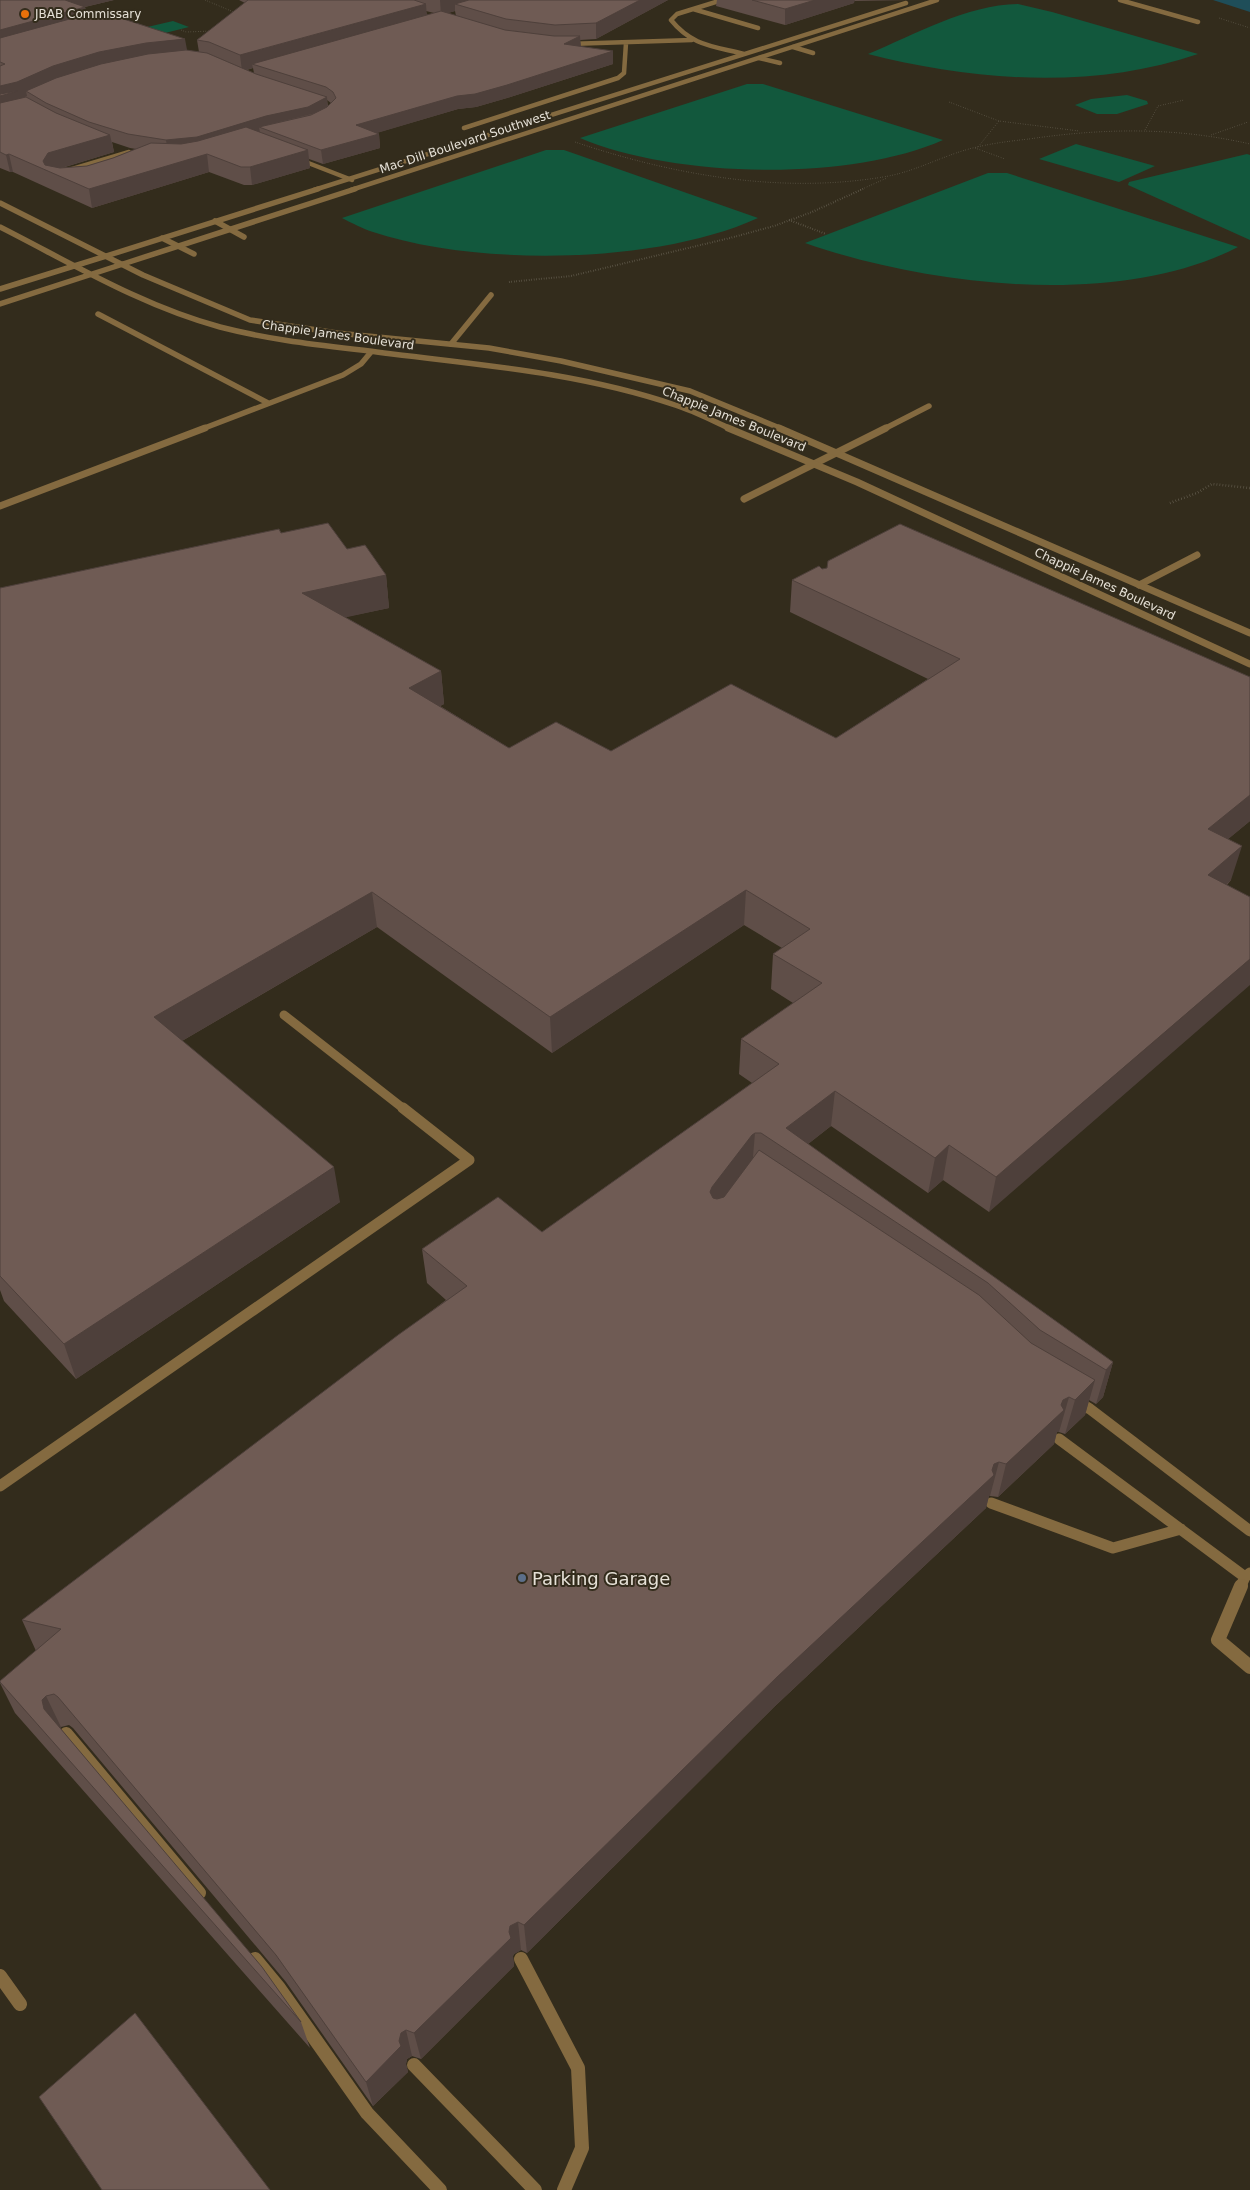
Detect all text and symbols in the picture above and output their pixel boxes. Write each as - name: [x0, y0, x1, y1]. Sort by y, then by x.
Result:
- place label: JBAB Commissary: [34, 7, 141, 21]
- marker: JBAB Commissary: [19, 8, 31, 20]
- street label: Mac Dill Boulevard Southwest: [378, 108, 552, 176]
- street label: Chappie James Boulevard: [261, 317, 415, 353]
- street label: Chappie James Boulevard: [660, 384, 808, 454]
- street label: Chappie James Boulevard: [1032, 545, 1178, 623]
- place label: Parking Garage: [532, 1568, 670, 1589]
- marker: Parking Garage: [516, 1572, 528, 1584]

